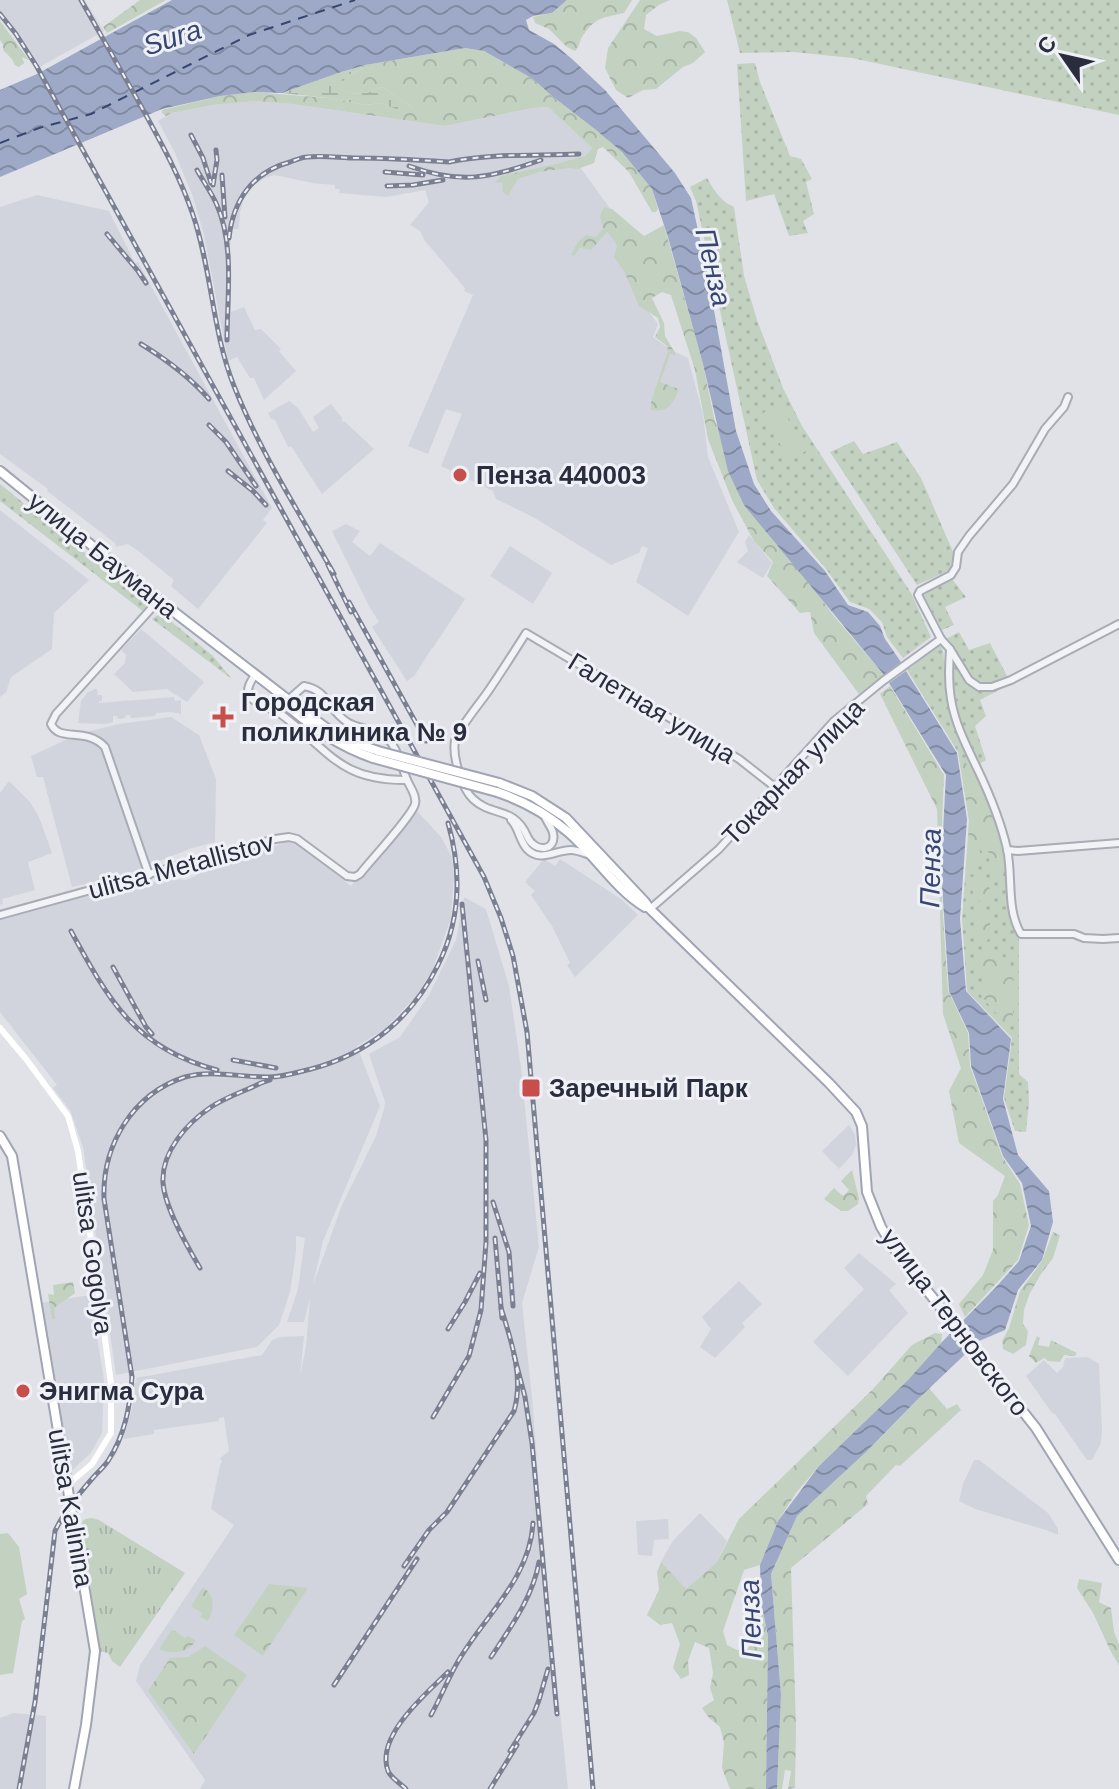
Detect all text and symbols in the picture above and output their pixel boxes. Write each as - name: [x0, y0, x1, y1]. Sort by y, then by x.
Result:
- water label: Sura: [139, 14, 205, 61]
- north arrow: [1023, 16, 1103, 96]
- text: С: [1032, 31, 1062, 59]
- water label: Пенза: [689, 225, 738, 309]
- place label: Пенза 440003: [476, 460, 646, 490]
- marker: Пенза 440003: [451, 466, 469, 484]
- street label: улица Баумана: [22, 486, 184, 625]
- street label: Галетная улица: [563, 646, 741, 770]
- place label: Городская поликлиника № 9: [241, 687, 467, 747]
- street label: Токарная улица: [716, 693, 870, 851]
- marker: Городская поликлиника № 9: [212, 706, 234, 728]
- street label: ulitsa Metallistov: [85, 827, 277, 905]
- water label: Пенза: [914, 828, 947, 908]
- place label: Заречный Парк: [549, 1073, 749, 1103]
- marker: Заречный Парк: [520, 1077, 542, 1099]
- street label: ulitsa Gogolya: [67, 1169, 119, 1337]
- street label: улица Терновского: [875, 1222, 1035, 1422]
- place label: Энигма Сура: [39, 1376, 204, 1406]
- marker: Энигма Сура: [14, 1382, 32, 1400]
- street label: ulitsa Kalinina: [42, 1426, 100, 1590]
- water label: Пенза: [734, 1579, 767, 1659]

